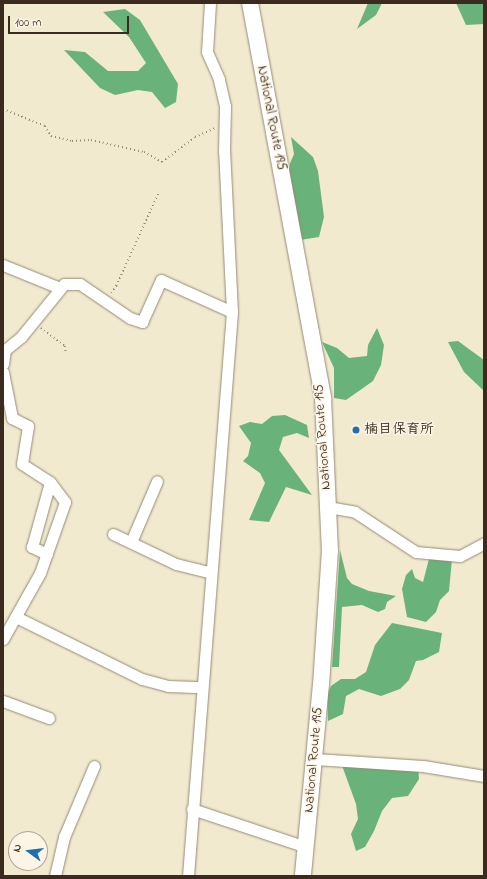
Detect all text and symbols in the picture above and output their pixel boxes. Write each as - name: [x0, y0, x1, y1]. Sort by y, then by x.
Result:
- scale bar: [10, 8, 131, 34]
- text: 100 m: [15, 14, 42, 32]
- street label: National Route 195: [253, 64, 289, 172]
- street label: National Route 195: [311, 384, 335, 490]
- place label: 楠目保育所: [364, 422, 434, 438]
- marker: 楠目保育所: [351, 425, 361, 435]
- street label: National Route 195: [301, 706, 327, 814]
- north arrow: [8, 831, 48, 871]
- text: N: [9, 842, 26, 854]

